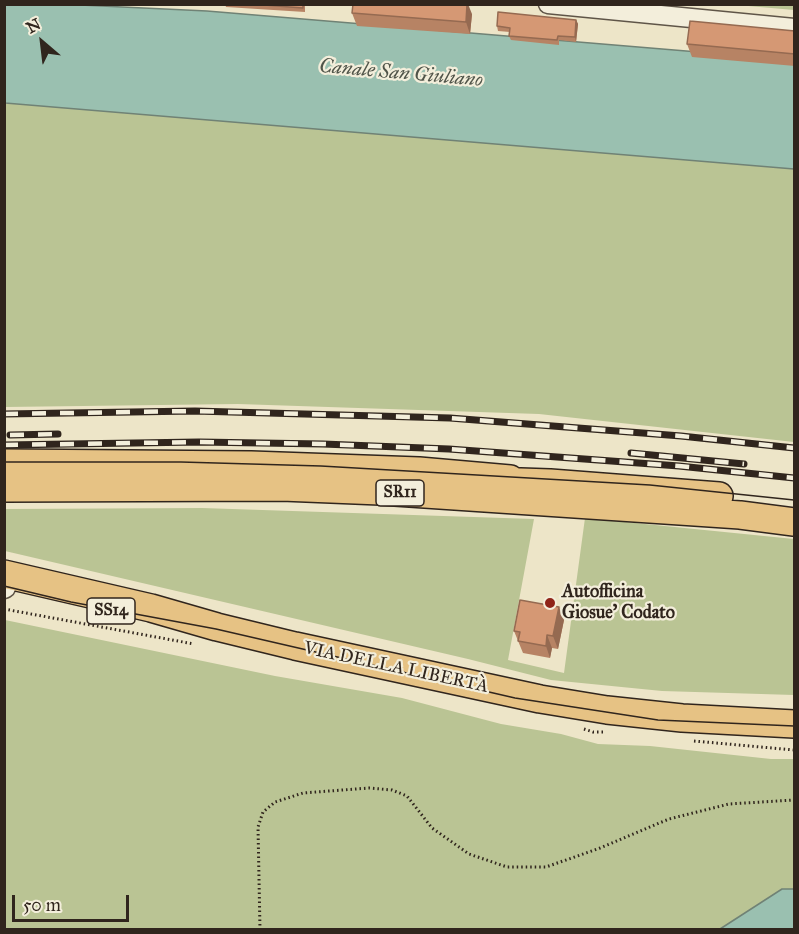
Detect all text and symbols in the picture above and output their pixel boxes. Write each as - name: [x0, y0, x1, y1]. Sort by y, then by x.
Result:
- north arrow: [12, 12, 72, 72]
- text: N: [23, 14, 44, 37]
- water label: Canale San Giuliano: [318, 55, 484, 93]
- road number: SR11: [376, 480, 424, 506]
- place label: Autofficina Giosue' Codato: [562, 582, 675, 624]
- marker: Autofficina Giosue' Codato: [543, 596, 557, 610]
- road number: SS14: [87, 598, 135, 624]
- street label: VIA DELLA LIBERTÀ: [302, 638, 490, 698]
- scale bar: [15, 883, 132, 921]
- text: 50 m: [23, 894, 61, 916]

